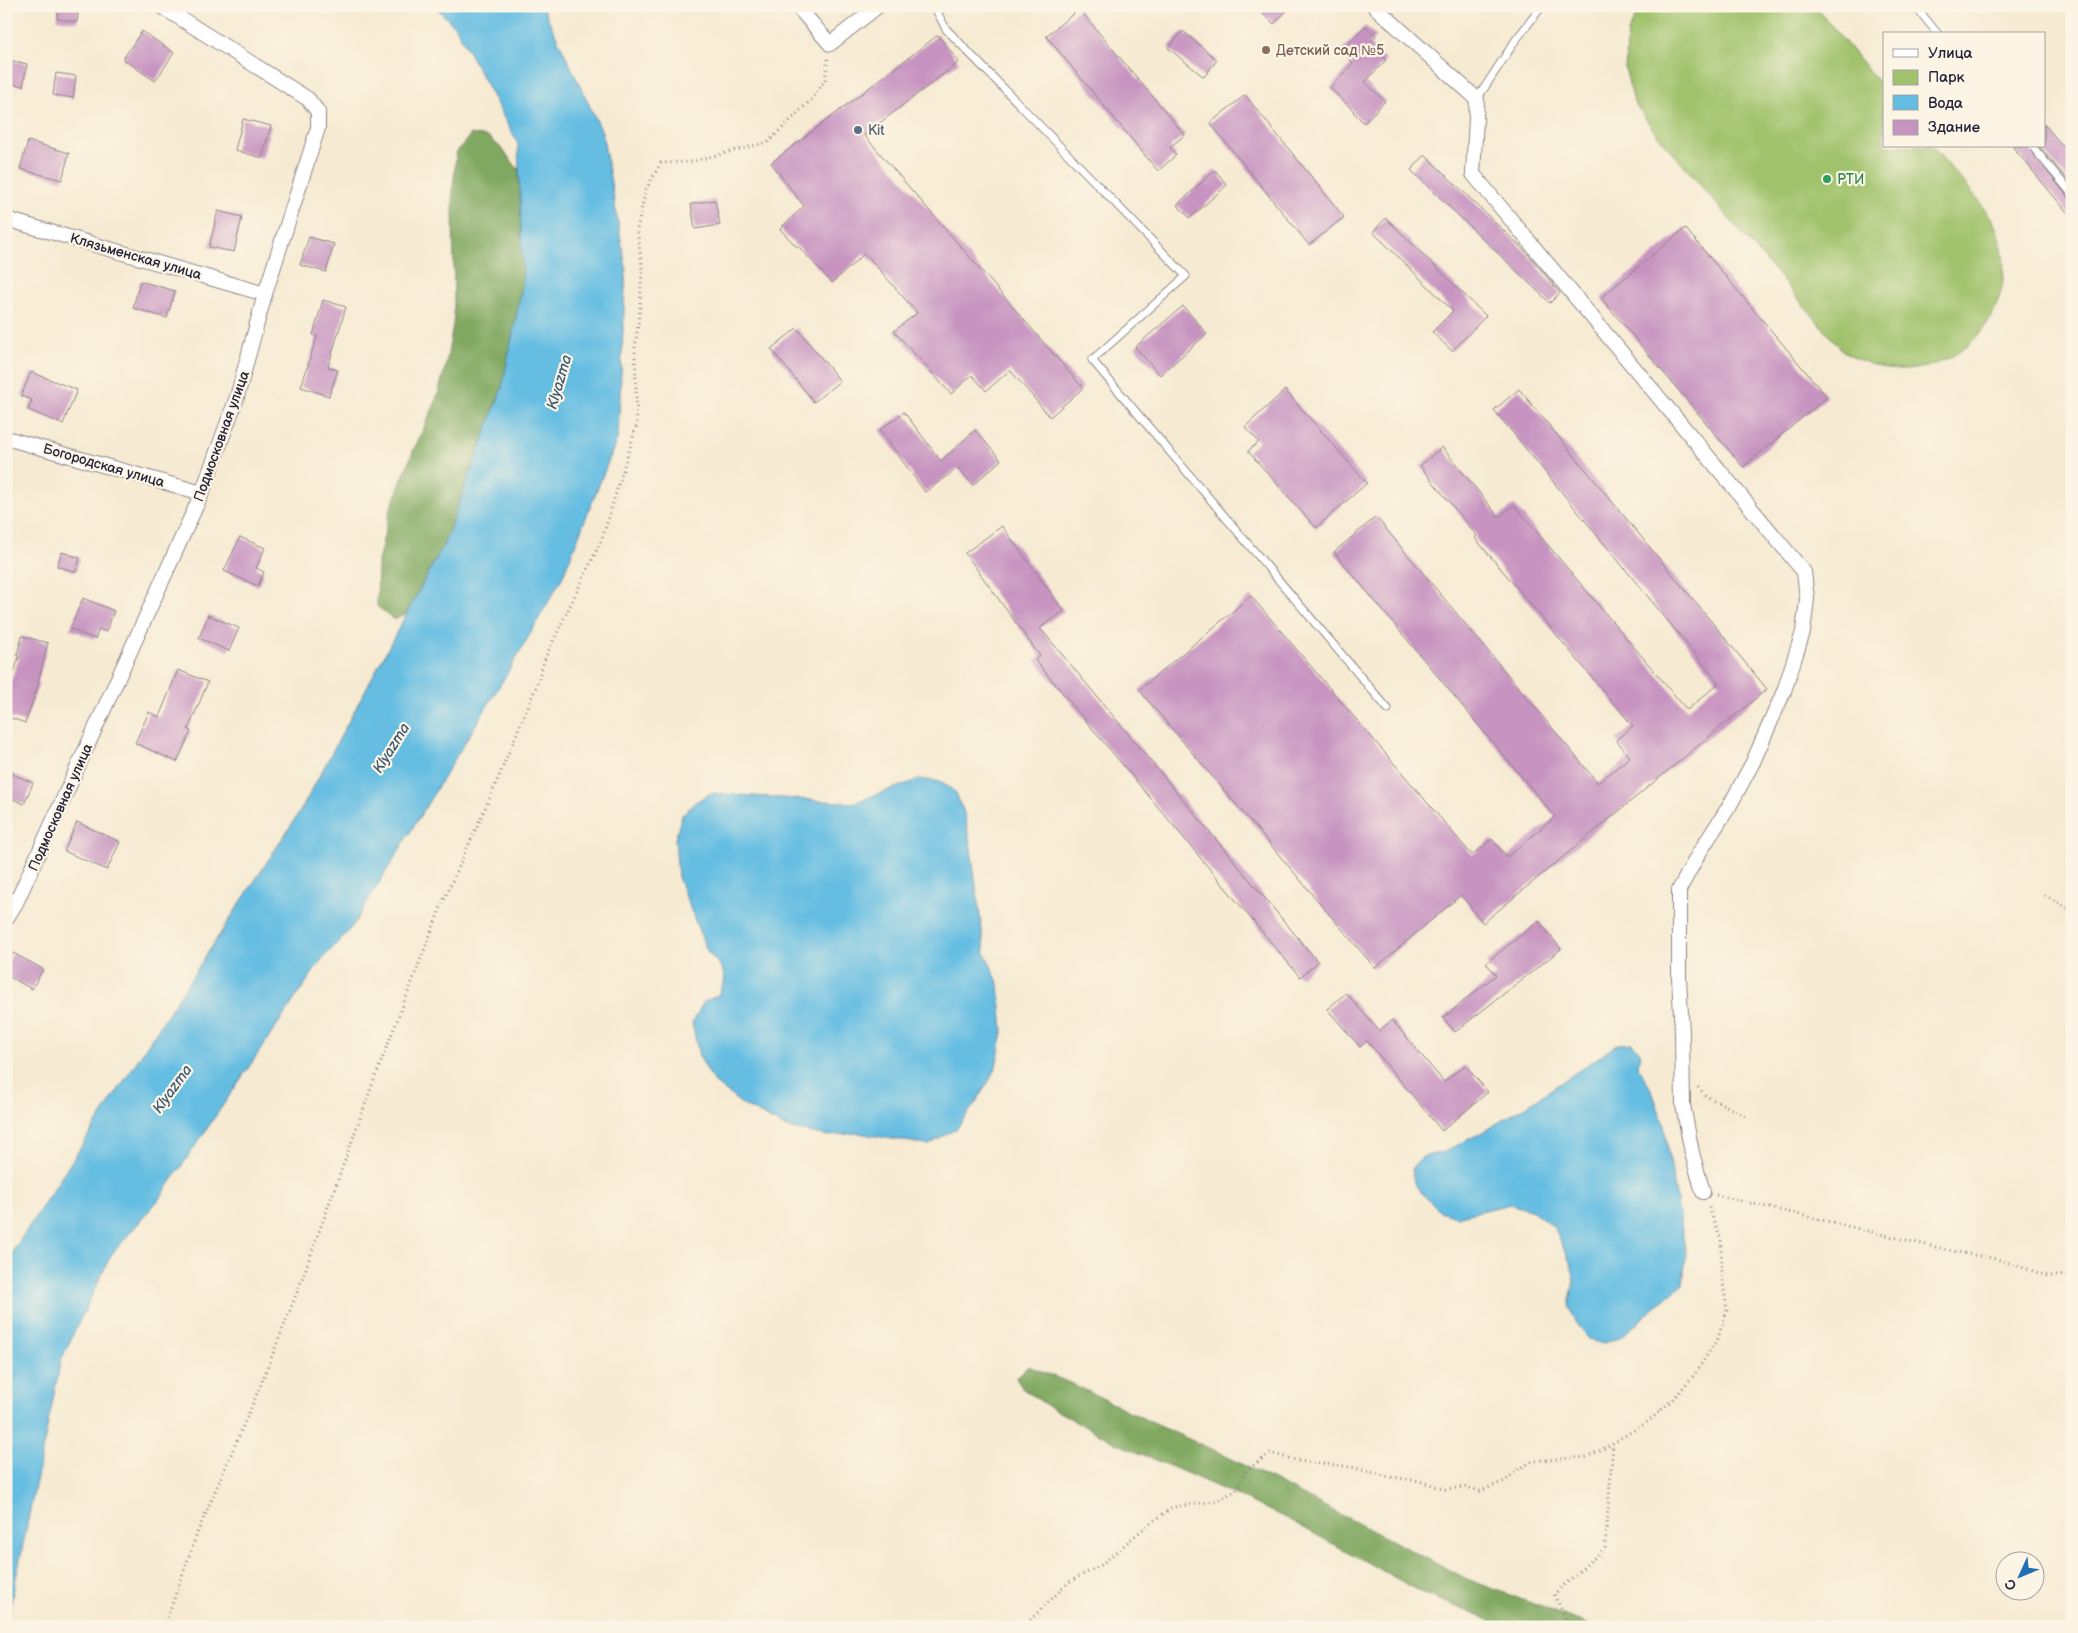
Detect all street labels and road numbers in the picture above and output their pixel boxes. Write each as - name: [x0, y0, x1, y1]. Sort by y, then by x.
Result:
- street label: Клязьменская улица: [68, 230, 204, 284]
- street label: Подмосковная улица: [190, 368, 253, 504]
- street label: Богородская улица: [41, 440, 167, 491]
- street label: Подмосковная улица: [25, 740, 97, 874]

